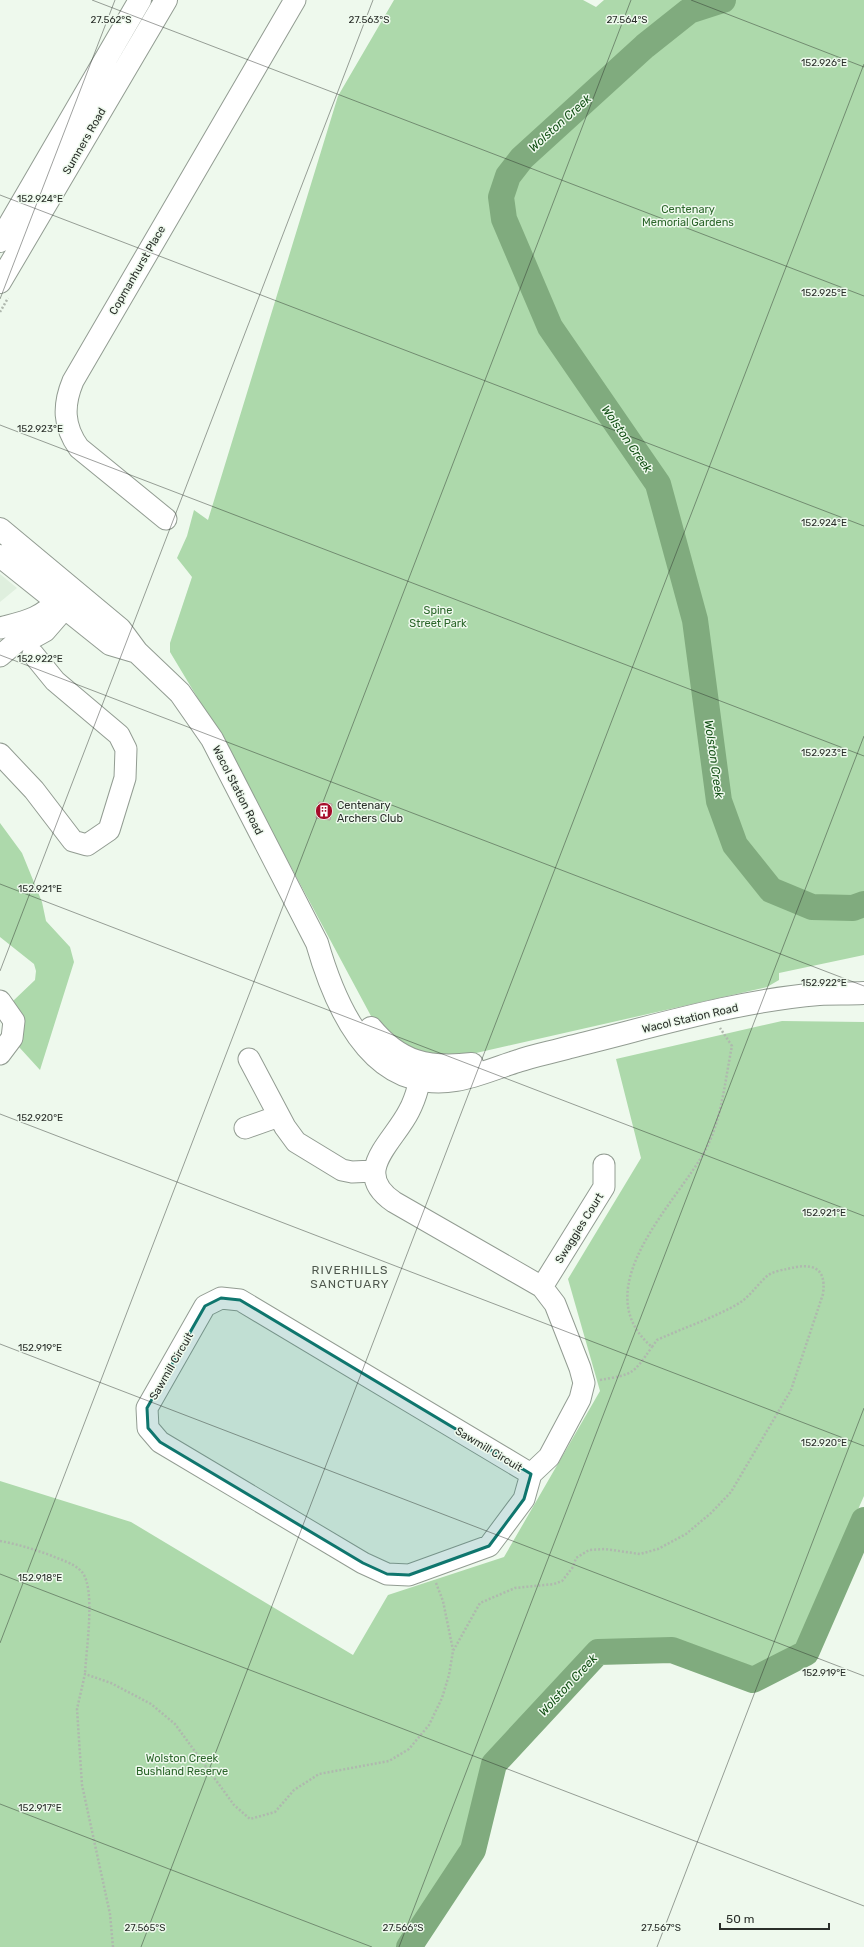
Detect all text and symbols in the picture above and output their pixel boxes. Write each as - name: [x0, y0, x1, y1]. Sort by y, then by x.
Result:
- text: 27.562°S: [91, 14, 131, 26]
- text: 27.563°S: [349, 14, 389, 26]
- text: 27.564°S: [606, 14, 648, 26]
- text: 152.926°E: [801, 57, 847, 69]
- water label: Wolston Creek: [526, 91, 595, 155]
- street label: Sumners Road: [60, 106, 109, 177]
- text: 152.924°E: [17, 193, 63, 205]
- park label: Centenary Memorial Gardens: [642, 203, 734, 229]
- street label: Copmanhurst Place: [107, 223, 168, 317]
- text: 152.925°E: [801, 287, 847, 299]
- water label: Wolston Creek: [599, 403, 656, 476]
- text: 152.923°E: [17, 423, 63, 435]
- text: 152.924°E: [801, 517, 847, 529]
- park label: Spine Street Park: [409, 604, 467, 630]
- text: 152.922°E: [17, 653, 63, 665]
- water label: Wolston Creek: [702, 719, 727, 800]
- street label: Wacol Station Road: [209, 743, 266, 837]
- text: 152.923°E: [801, 747, 847, 759]
- place label: Centenary Archers Club: [337, 799, 403, 825]
- building icon: Centenary Archers Club: [314, 801, 334, 821]
- text: 152.921°E: [18, 883, 62, 895]
- text: 152.922°E: [801, 977, 847, 989]
- street label: Wacol Station Road: [641, 1001, 739, 1036]
- text: 152.920°E: [17, 1112, 63, 1124]
- street label: Swaggies Court: [553, 1190, 607, 1266]
- text: 152.921°E: [802, 1207, 846, 1219]
- district label: RIVERHILLS SANCTUARY: [310, 1263, 390, 1291]
- street label: Sawmill Circuit: [147, 1330, 196, 1402]
- text: 152.919°E: [18, 1342, 62, 1354]
- street label: Sawmill Circuit: [453, 1424, 525, 1475]
- text: 152.920°E: [801, 1437, 847, 1449]
- text: 152.918°E: [18, 1572, 62, 1584]
- water label: Wolston Creek: [536, 1651, 601, 1719]
- text: 152.919°E: [802, 1667, 846, 1679]
- park label: Wolston Creek Bushland Reserve: [136, 1752, 228, 1778]
- text: 152.917°E: [18, 1802, 62, 1814]
- scale bar: [720, 1905, 829, 1931]
- text: 50 m: [726, 1912, 754, 1926]
- text: 27.565°S: [125, 1922, 165, 1934]
- text: 27.566°S: [383, 1922, 423, 1934]
- text: 27.567°S: [641, 1922, 681, 1934]

